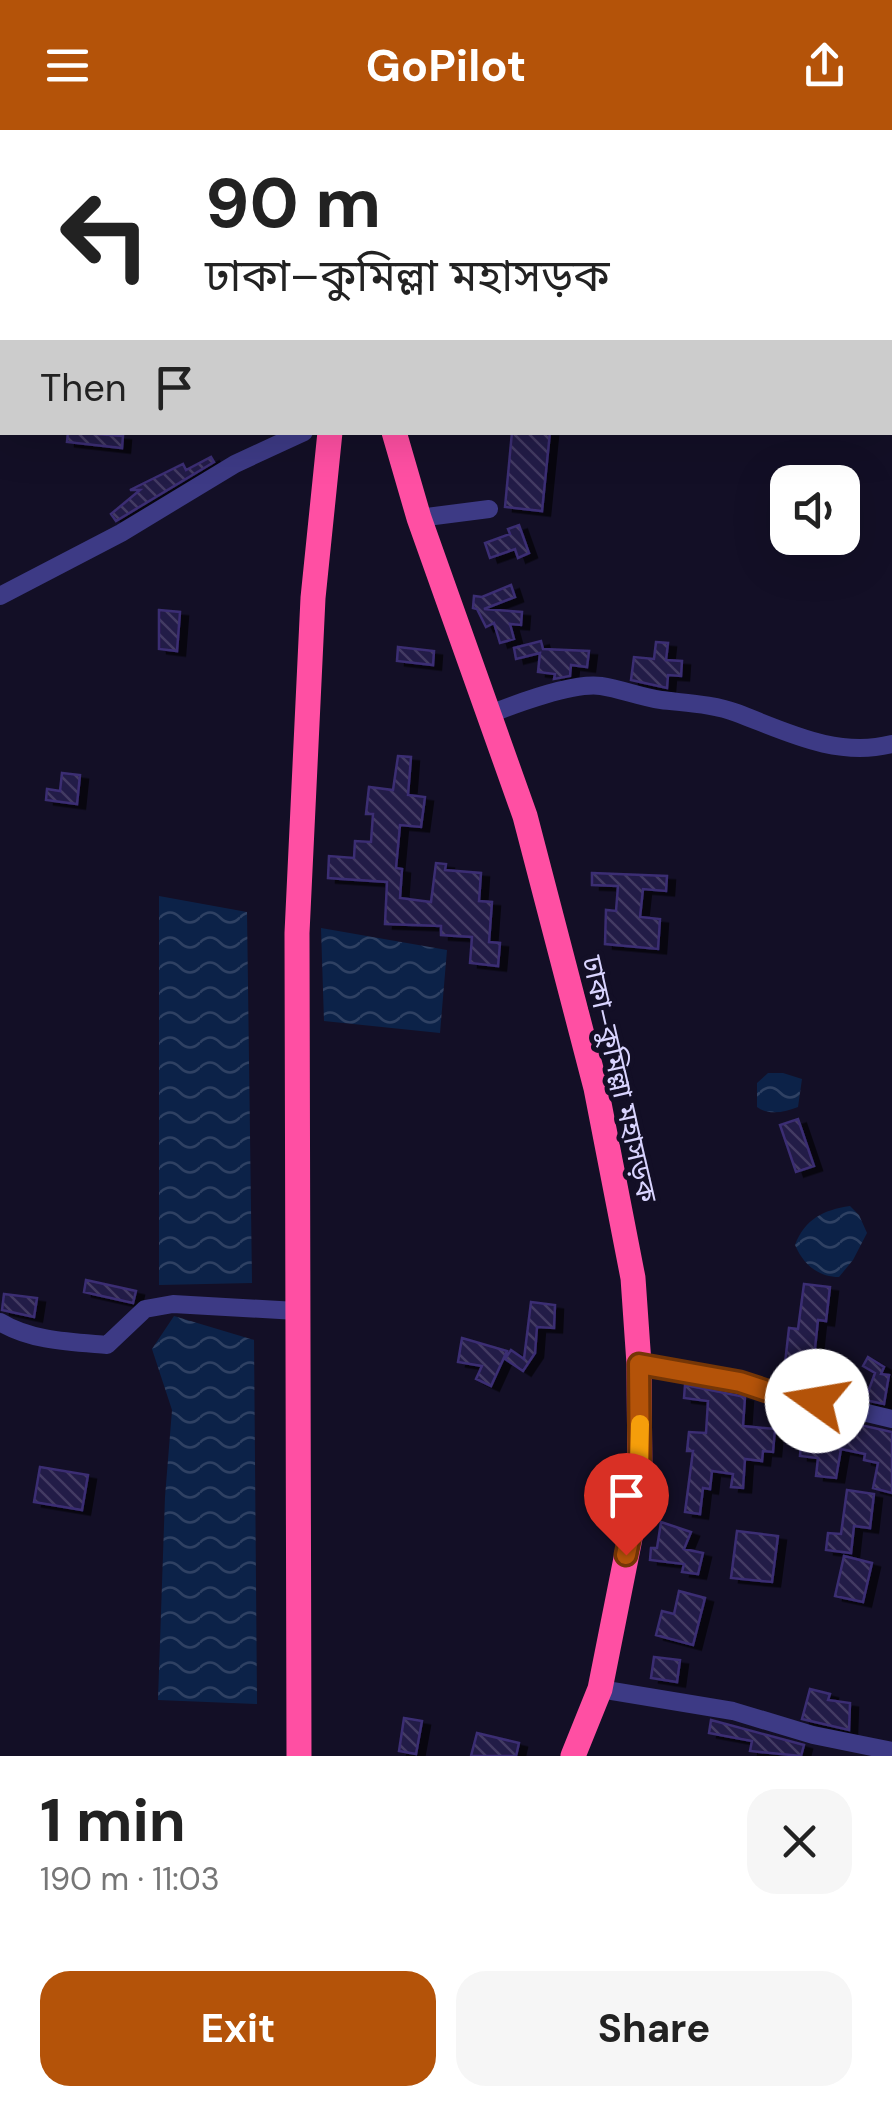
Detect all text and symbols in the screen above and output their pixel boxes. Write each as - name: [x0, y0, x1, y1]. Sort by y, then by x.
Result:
- text: GoPilot: [366, 36, 526, 95]
- icon: menu: [40, 38, 95, 93]
- icon: share: [797, 38, 852, 93]
- text: 90 m: [205, 158, 381, 249]
- icon: left: [40, 170, 170, 300]
- text: ঢাকা–কুমিল্লা মহাসড়ক: [205, 246, 610, 305]
- icon: arrive: [147, 360, 202, 415]
- text: Then: [40, 363, 127, 413]
- map controls: [770, 465, 860, 555]
- button: sound: [770, 465, 860, 555]
- street label: ঢাকা–কুমিল্লা মহাসড়ক: [573, 951, 666, 1206]
- position arrow: [765, 1349, 869, 1453]
- pin: [584, 1453, 669, 1556]
- icon: arrive: [599, 1468, 654, 1523]
- text: 1 min: [40, 1781, 186, 1860]
- button: close: [747, 1789, 852, 1894]
- text: 190 m · 11:03: [40, 1858, 220, 1900]
- button: Exit: [40, 1971, 436, 2086]
- button: Share: [456, 1971, 852, 2086]

